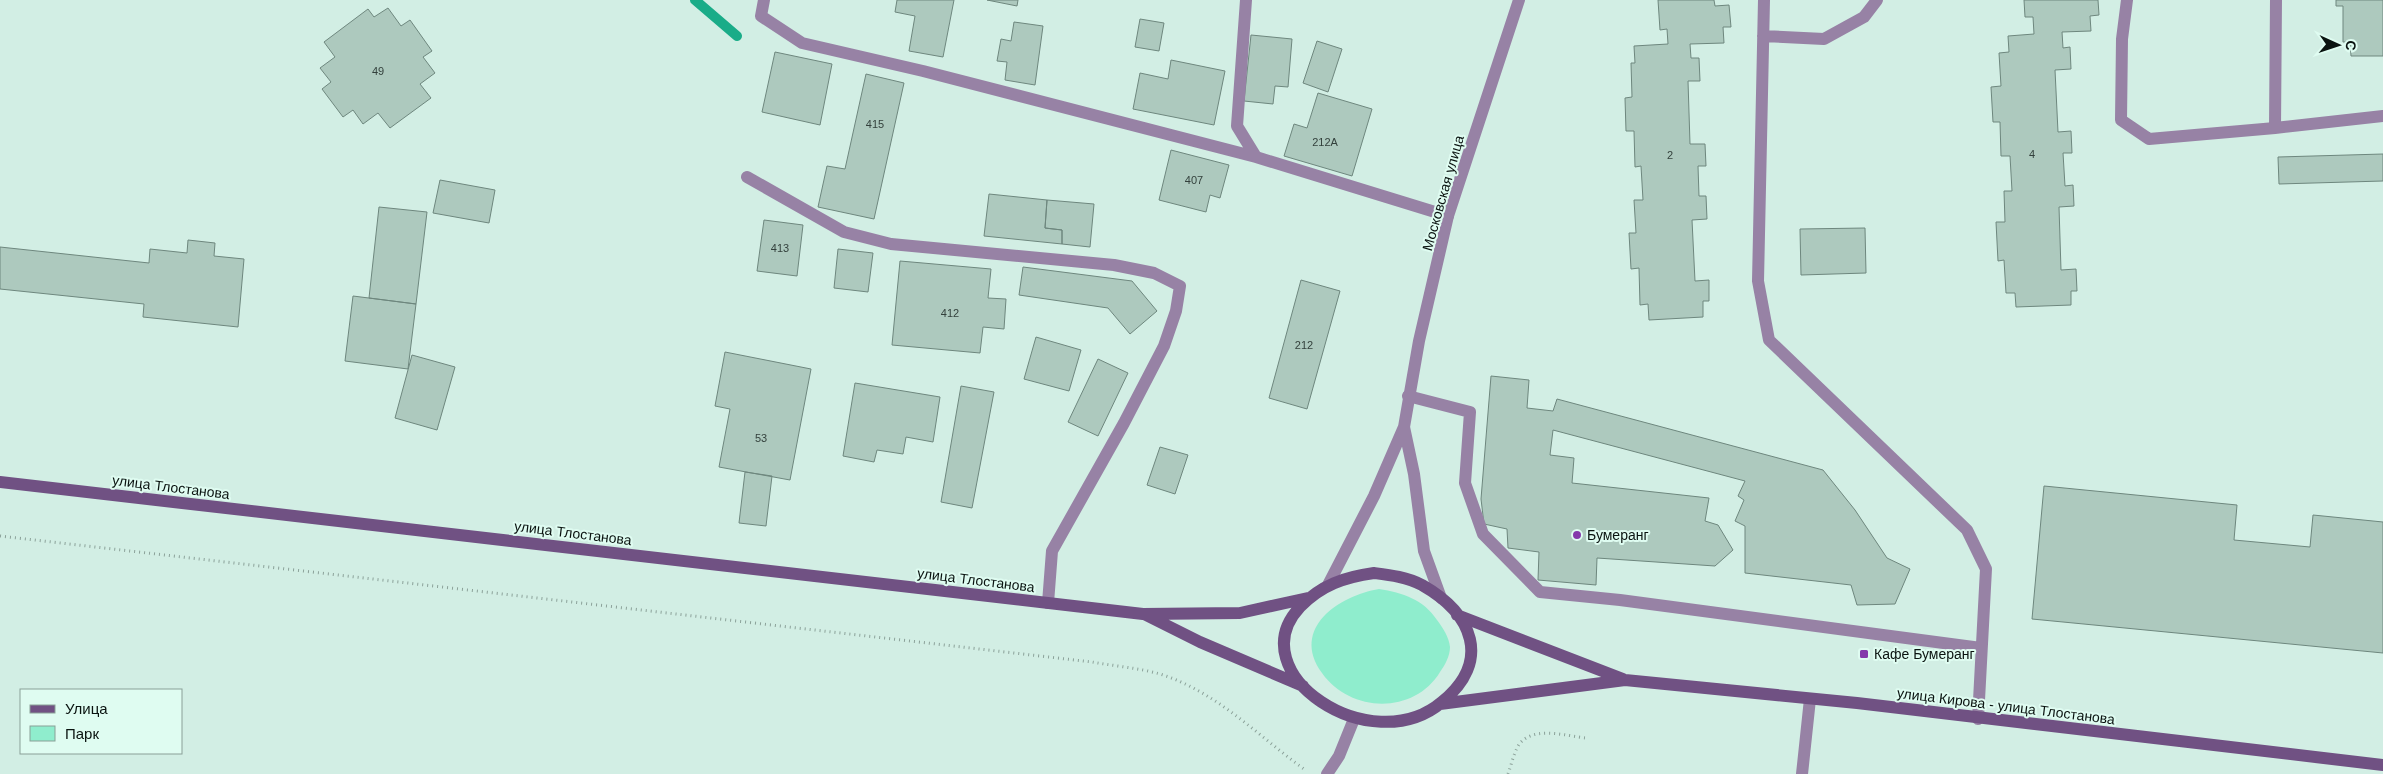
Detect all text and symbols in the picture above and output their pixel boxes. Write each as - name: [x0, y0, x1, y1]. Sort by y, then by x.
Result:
- north arrow: [2313, 20, 2363, 70]
- text: С: [2343, 40, 2359, 51]
- house number: 49: [372, 65, 384, 77]
- house number: 415: [866, 118, 884, 130]
- street label: Московская улица: [1419, 133, 1467, 252]
- house number: 212А: [1312, 136, 1339, 148]
- house number: 4: [2029, 148, 2035, 160]
- house number: 2: [1667, 149, 1673, 161]
- house number: 407: [1185, 174, 1203, 186]
- house number: 413: [771, 242, 789, 254]
- house number: 412: [941, 307, 959, 319]
- house number: 212: [1295, 339, 1313, 351]
- house number: 53: [755, 432, 767, 444]
- street label: улица Тлостанова: [111, 472, 231, 502]
- street label: улица Тлостанова: [513, 518, 633, 548]
- place label: Бумеранг: [1587, 527, 1649, 543]
- marker: Бумеранг: [1571, 529, 1583, 541]
- street label: улица Тлостанова: [916, 565, 1036, 595]
- place label: Кафе Бумеранг: [1874, 646, 1975, 662]
- marker: Кафе Бумеранг: [1858, 648, 1870, 660]
- street label: улица Кирова - улица Тлостанова: [1896, 685, 2116, 727]
- legend: [20, 689, 182, 754]
- text: Улица: [65, 700, 108, 717]
- text: Парк: [65, 725, 99, 742]

